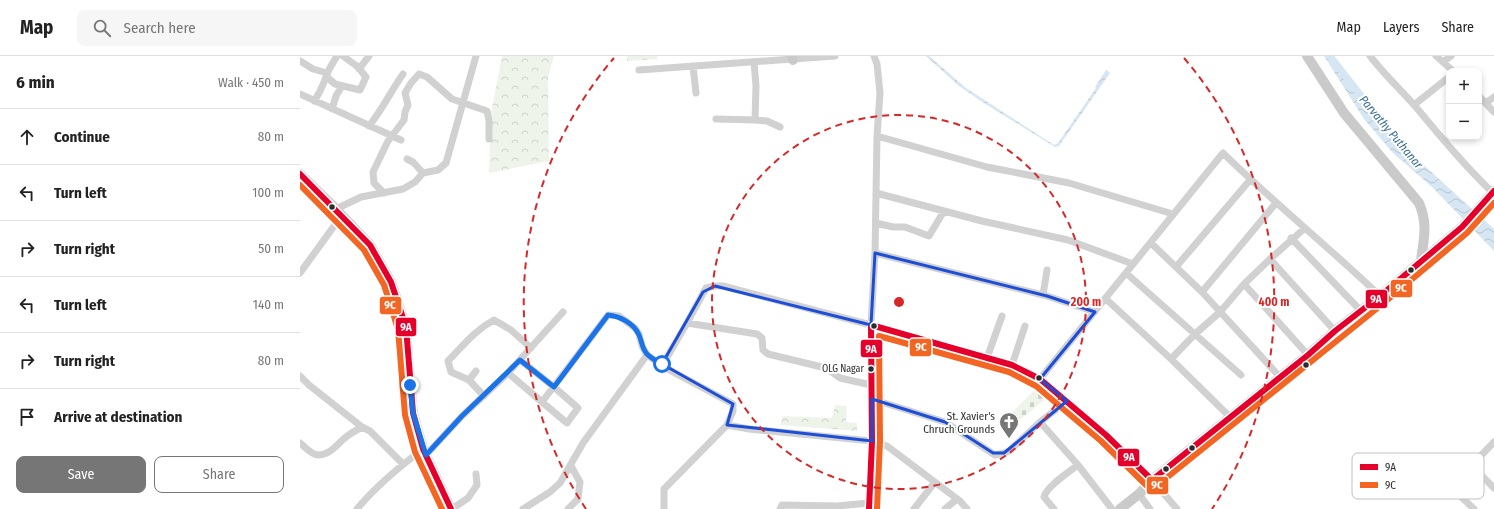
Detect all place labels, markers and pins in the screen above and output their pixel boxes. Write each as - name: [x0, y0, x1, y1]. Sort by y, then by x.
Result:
- unlabelled marker: [327, 202, 337, 212]
- unlabelled marker: [1406, 265, 1416, 275]
- centre of rings: [892, 295, 906, 309]
- unlabelled marker: [869, 321, 879, 331]
- unlabelled marker: [1301, 360, 1311, 370]
- place label: OLG Nagar: [822, 363, 864, 375]
- marker: OLG Nagar: [866, 364, 876, 374]
- unlabelled marker: [1034, 373, 1044, 383]
- place label: St. Xavier's Chruch Grounds: [923, 410, 995, 436]
- church icon: St. Xavier's Chruch Grounds: [998, 411, 1020, 439]
- unlabelled marker: [1187, 443, 1197, 453]
- unlabelled marker: [1161, 464, 1171, 474]

